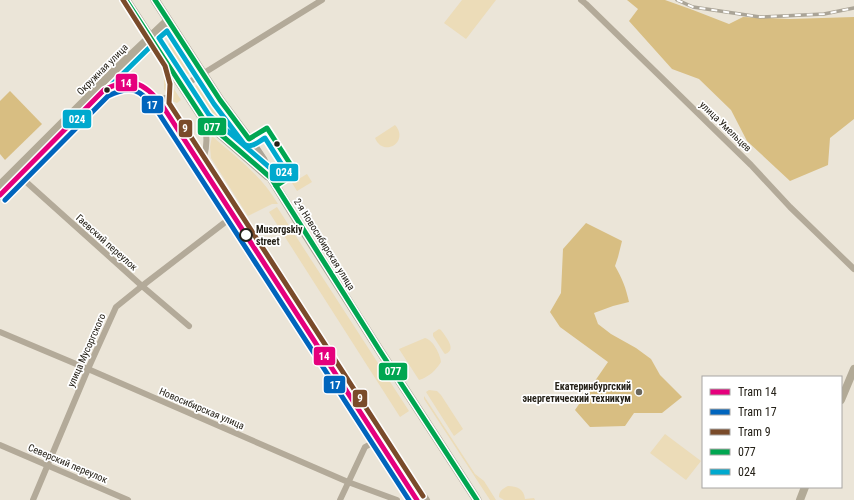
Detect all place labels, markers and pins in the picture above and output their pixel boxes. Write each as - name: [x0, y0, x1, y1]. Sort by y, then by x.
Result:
- unlabelled marker: [102, 85, 112, 95]
- unlabelled marker: [272, 139, 282, 149]
- place label: Musorgskiy street: [256, 224, 303, 247]
- marker: Musorgskiy street: [239, 228, 253, 242]
- place label: Екатеринбургский энергетический техникум: [523, 381, 631, 404]
- marker: Екатеринбургский энергетический техникум: [634, 387, 644, 397]

